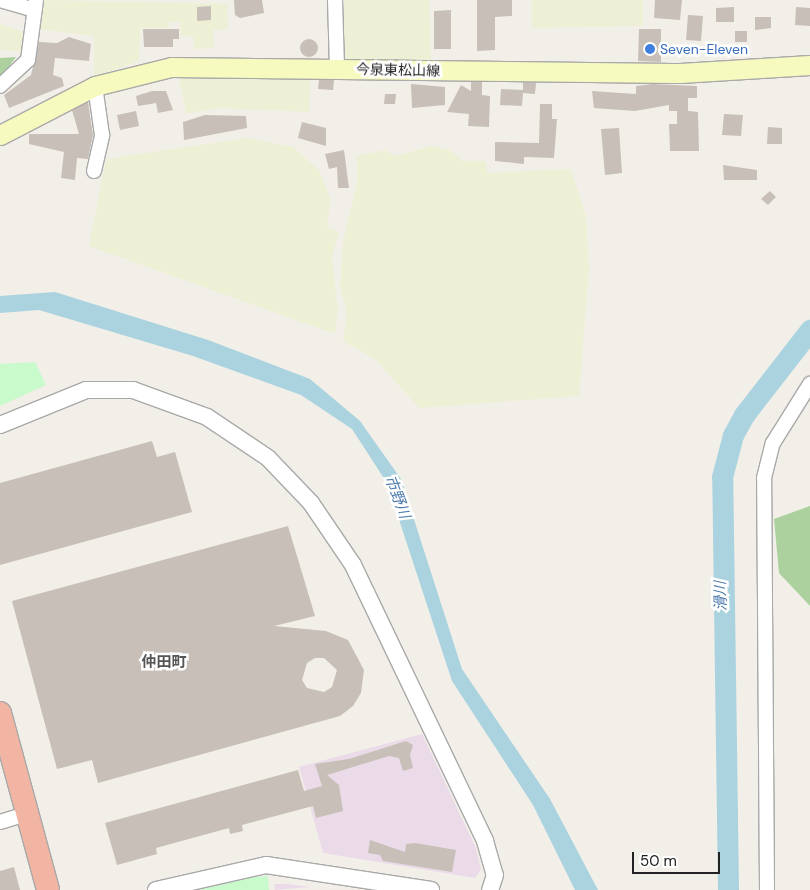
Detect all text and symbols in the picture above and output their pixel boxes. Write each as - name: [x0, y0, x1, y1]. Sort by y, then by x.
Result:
- place label: Seven-Eleven: [660, 41, 748, 57]
- marker: Seven-Eleven: [644, 43, 656, 55]
- street label: 今泉東松山線: [356, 61, 440, 79]
- water label: 市野川: [381, 473, 413, 521]
- water label: 滑川: [712, 581, 730, 611]
- district label: 仲田町: [142, 654, 186, 672]
- scale bar: [635, 842, 722, 874]
- text: 50 m: [640, 851, 677, 871]

